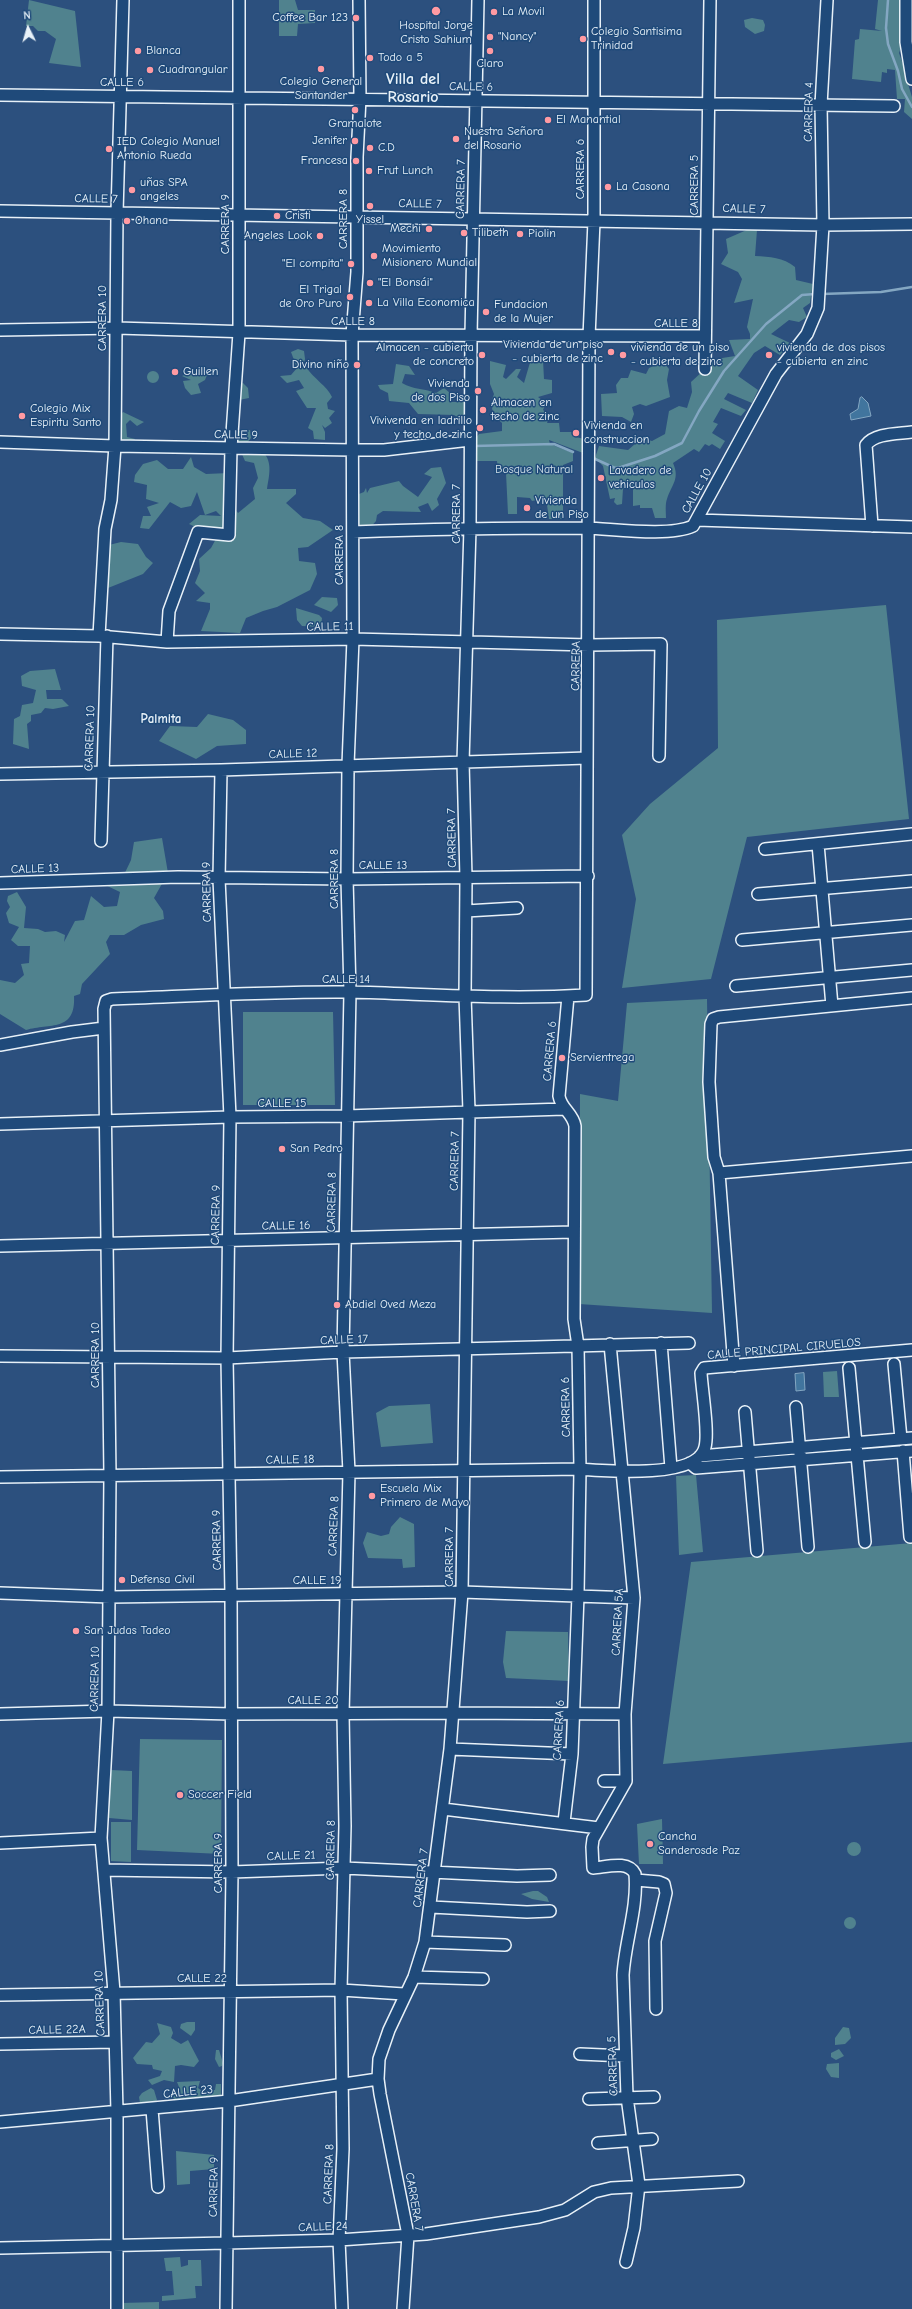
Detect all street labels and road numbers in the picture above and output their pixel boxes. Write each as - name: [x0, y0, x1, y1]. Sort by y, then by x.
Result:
- street label: CALLE 6: [100, 76, 144, 90]
- street label: CALLE 6: [449, 79, 493, 95]
- street label: CARRERA 4: [801, 82, 817, 142]
- street label: CARRERA 6: [574, 139, 588, 199]
- street label: CARRERA 5: [688, 155, 702, 215]
- street label: CARRERA 7: [453, 159, 469, 219]
- street label: CARRERA 8: [337, 189, 351, 249]
- street label: CALLE 7: [74, 191, 118, 207]
- street label: CARRERA 9: [219, 194, 233, 254]
- street label: CALLE 7: [398, 196, 442, 212]
- street label: CALLE 7: [722, 201, 766, 217]
- street label: CARRERA 10: [96, 285, 110, 351]
- street label: CALLE 8: [331, 315, 375, 329]
- street label: CALLE 8: [654, 317, 698, 331]
- street label: CALLE 9: [214, 427, 258, 443]
- street label: CALLE 10: [679, 466, 715, 516]
- street label: CARRERA 7: [450, 484, 464, 544]
- street label: CARRERA 8: [333, 525, 347, 585]
- street label: CALLE 11: [306, 619, 354, 635]
- street label: CARRERA: [568, 641, 584, 691]
- street label: CARRERA 10: [82, 705, 98, 771]
- street label: CALLE 12: [268, 746, 318, 762]
- street label: CARRERA 7: [444, 808, 460, 868]
- street label: CARRERA 8: [328, 849, 342, 909]
- street label: CALLE 13: [359, 859, 407, 873]
- street label: CALLE 13: [11, 861, 59, 877]
- street label: CARRERA 9: [199, 862, 215, 922]
- street label: CALLE 14: [322, 973, 370, 987]
- street label: CARRERA 6: [540, 1020, 560, 1082]
- street label: CALLE 15: [258, 1097, 306, 1111]
- street label: CARRERA 7: [447, 1131, 463, 1191]
- street label: CARRERA 8: [324, 1172, 340, 1232]
- street label: CARRERA 9: [208, 1185, 224, 1245]
- street label: CALLE 16: [261, 1218, 311, 1234]
- street label: CARRERA 10: [89, 1322, 103, 1388]
- street label: CALLE 17: [320, 1332, 368, 1348]
- street label: CALLE PRINCIPAL CIRUELOS: [707, 1335, 861, 1363]
- street label: CARRERA 6: [558, 1377, 574, 1437]
- street label: CALLE 18: [266, 1452, 314, 1468]
- street label: CARRERA 8: [326, 1496, 342, 1556]
- street label: CARRERA 9: [209, 1510, 225, 1570]
- street label: CARRERA 7: [443, 1527, 457, 1587]
- street label: CALLE 19: [293, 1574, 341, 1588]
- street label: CARRERA 5A: [609, 1588, 627, 1656]
- street label: CARRERA 10: [87, 1646, 103, 1712]
- street label: CALLE 20: [287, 1694, 339, 1708]
- street label: CARRERA 6: [550, 1699, 568, 1761]
- street label: CARRERA 8: [323, 1820, 339, 1880]
- street label: CARRERA 9: [212, 1833, 226, 1893]
- street label: CALLE 21: [266, 1848, 316, 1864]
- street label: CARRERA 7: [410, 1848, 432, 1908]
- street label: CARRERA 10: [92, 1970, 108, 2036]
- street label: CALLE 22: [177, 1972, 227, 1986]
- street label: CALLE 22A: [28, 2022, 86, 2038]
- street label: CARRERA 5: [605, 2036, 621, 2096]
- street label: CALLE 23: [162, 2082, 214, 2102]
- street label: CARRERA 8: [321, 2144, 337, 2204]
- street label: CARRERA 9: [206, 2157, 222, 2217]
- street label: CARRERA 7: [402, 2171, 426, 2233]
- street label: CALLE 24: [298, 2219, 348, 2235]

